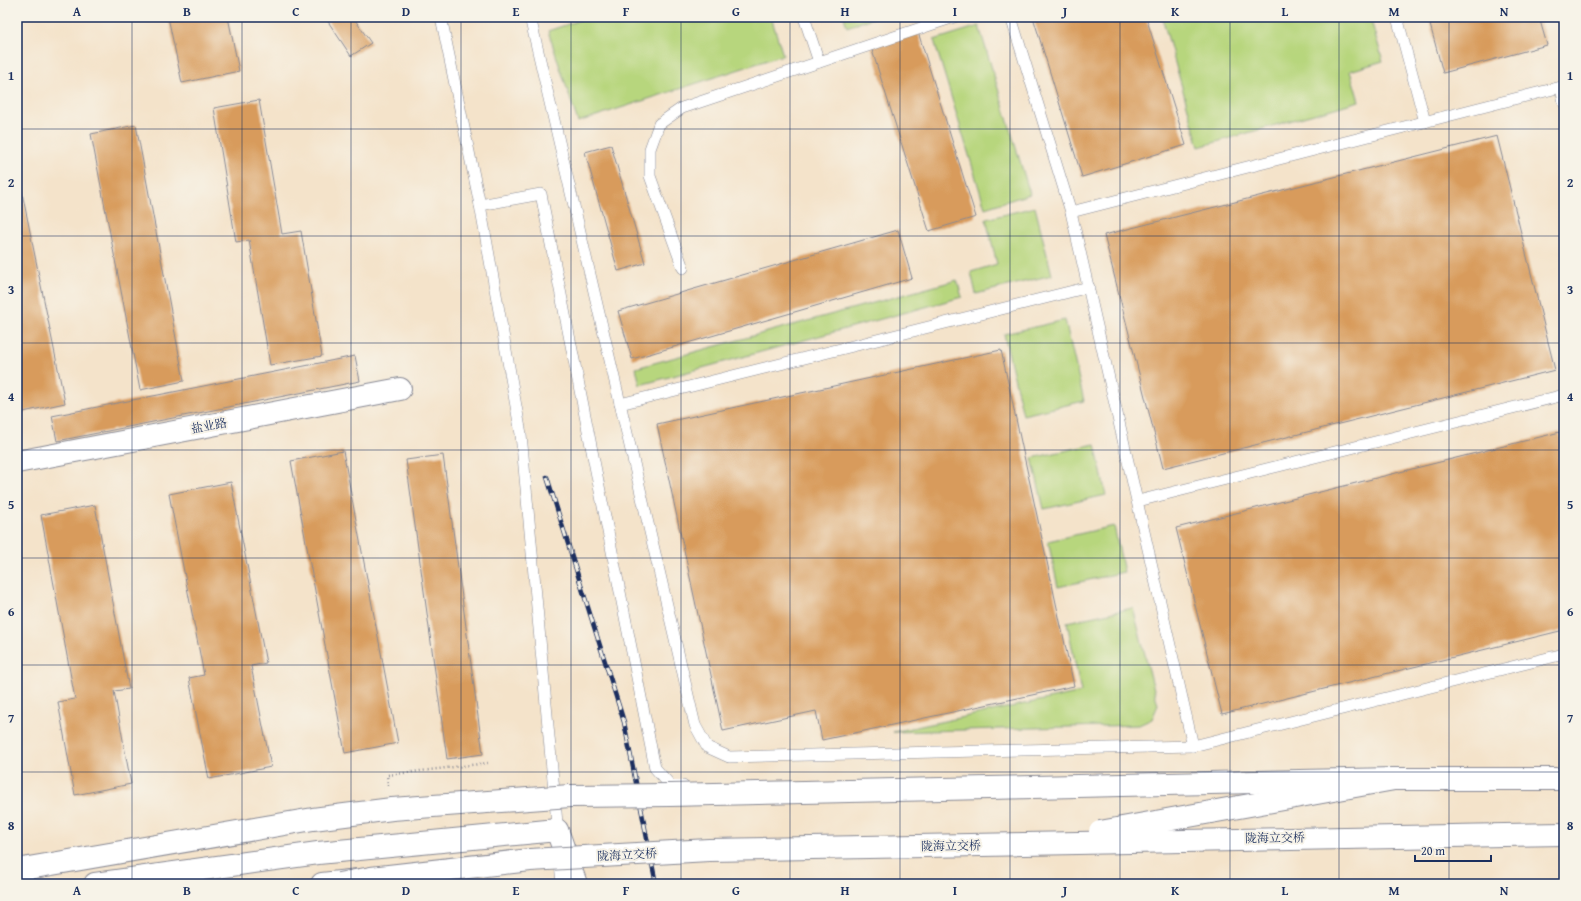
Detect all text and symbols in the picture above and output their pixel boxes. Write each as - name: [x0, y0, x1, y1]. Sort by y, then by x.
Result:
- text: A: [73, 2, 82, 21]
- text: B: [183, 2, 191, 21]
- text: C: [292, 2, 300, 21]
- text: D: [402, 2, 410, 21]
- text: E: [513, 2, 520, 21]
- text: F: [623, 2, 630, 21]
- text: G: [732, 2, 740, 21]
- text: H: [840, 2, 850, 21]
- text: I: [953, 2, 957, 21]
- text: J: [1061, 2, 1068, 21]
- text: K: [1171, 2, 1180, 21]
- text: L: [1282, 2, 1289, 21]
- text: M: [1388, 2, 1400, 21]
- text: N: [1500, 2, 1509, 21]
- text: 1: [8, 66, 14, 85]
- text: 1: [1567, 66, 1573, 85]
- text: 2: [8, 173, 15, 192]
- text: 2: [1567, 173, 1574, 192]
- text: 3: [8, 280, 14, 299]
- text: 3: [1567, 280, 1573, 299]
- text: 4: [8, 387, 15, 406]
- text: 4: [1567, 387, 1574, 406]
- street label: 盐业路: [190, 414, 228, 437]
- text: 5: [8, 495, 15, 514]
- text: 5: [1567, 495, 1574, 514]
- text: 6: [8, 602, 15, 621]
- text: 6: [1567, 602, 1574, 621]
- text: 7: [8, 709, 15, 728]
- text: 7: [1567, 709, 1574, 728]
- text: 8: [8, 816, 15, 835]
- text: 8: [1567, 816, 1574, 835]
- street label: 陇海立交桥: [1245, 828, 1305, 847]
- street label: 陇海立交桥: [921, 836, 981, 855]
- scale bar: [1415, 837, 1491, 863]
- text: 20 m: [1421, 842, 1445, 859]
- street label: 陇海立交桥: [597, 844, 657, 865]
- text: A: [73, 881, 82, 900]
- text: B: [183, 881, 191, 900]
- text: C: [292, 881, 300, 900]
- text: D: [402, 881, 410, 900]
- text: E: [513, 881, 520, 900]
- text: F: [623, 881, 630, 900]
- text: G: [732, 881, 740, 900]
- text: H: [840, 881, 850, 900]
- text: I: [953, 881, 957, 900]
- text: J: [1061, 881, 1068, 900]
- text: K: [1171, 881, 1180, 900]
- text: L: [1282, 881, 1289, 900]
- text: M: [1388, 881, 1400, 900]
- text: N: [1500, 881, 1509, 900]

